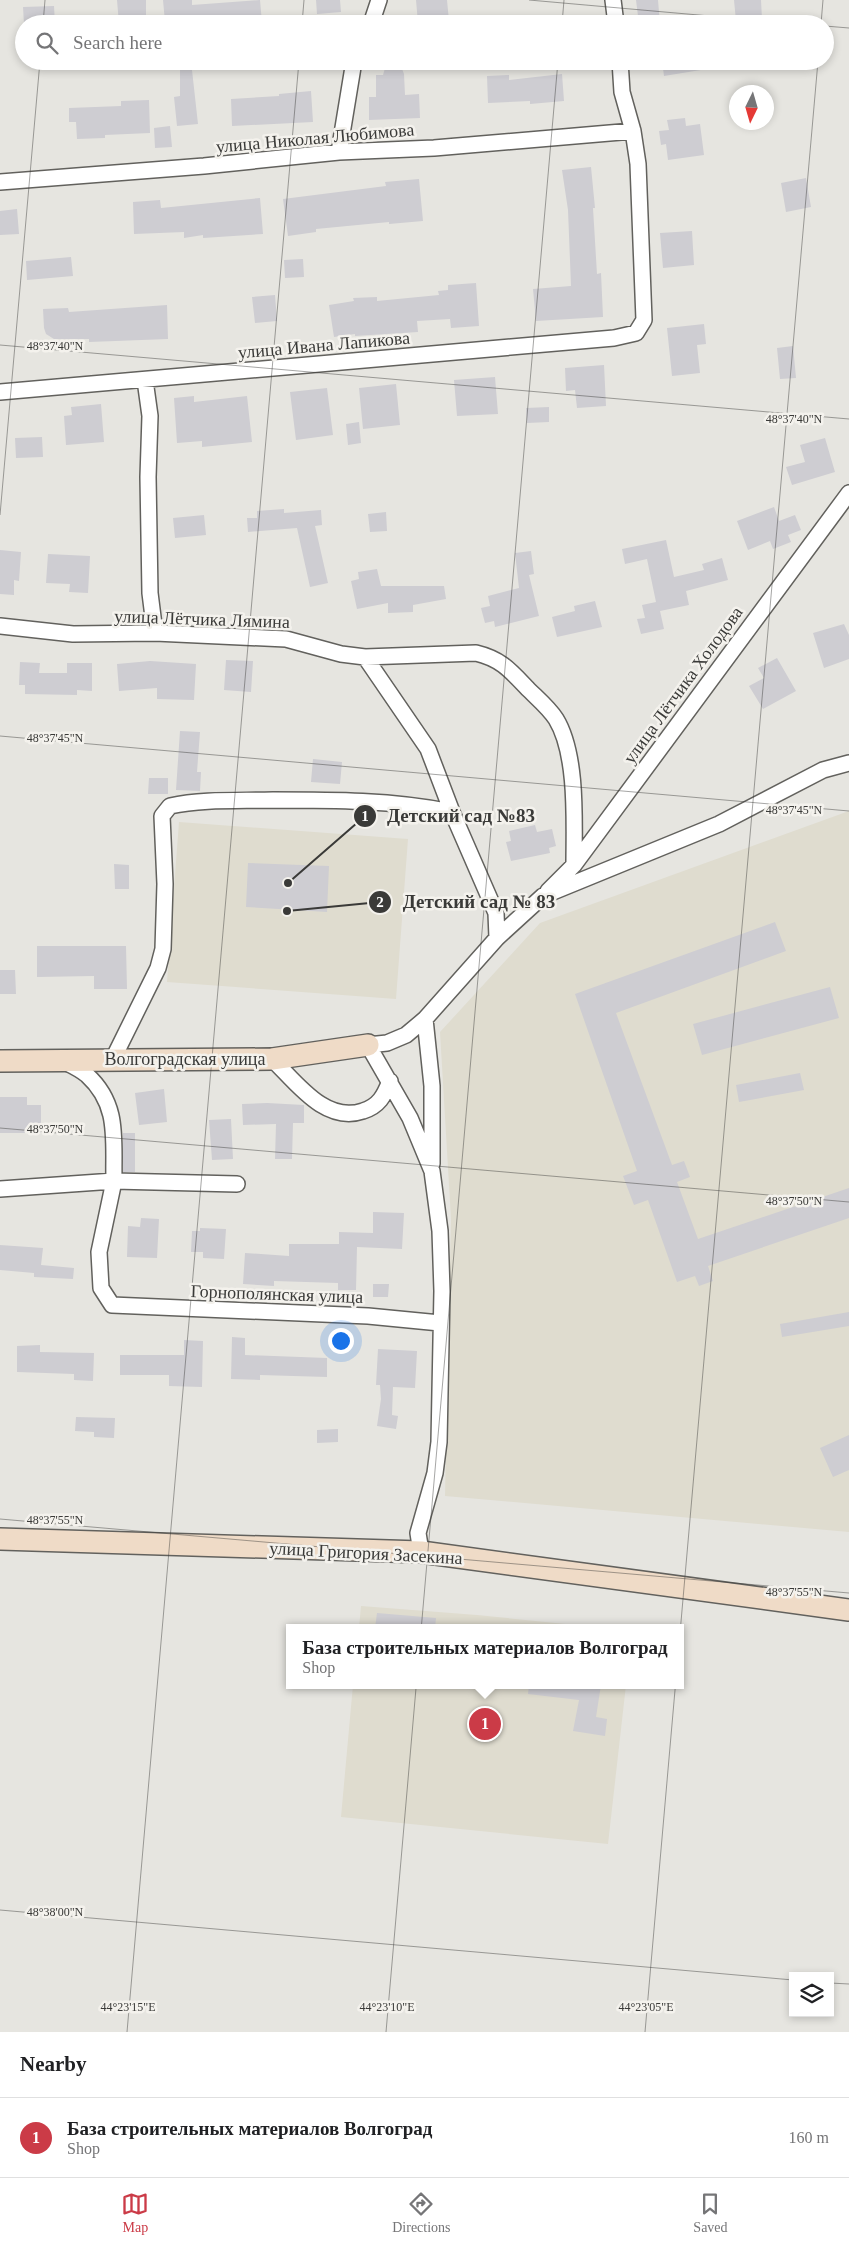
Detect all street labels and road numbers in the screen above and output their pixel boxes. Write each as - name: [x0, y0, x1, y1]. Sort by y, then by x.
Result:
- street label: улица Николая Любимова: [215, 119, 415, 157]
- street label: улица Ивана Лапикова: [237, 328, 411, 362]
- street label: улица Лётчика Холодова: [619, 603, 747, 767]
- street label: улица Лётчика Лямина: [114, 606, 290, 632]
- street label: Волгоградская улица: [105, 1049, 265, 1069]
- street label: Горнополянская улица: [190, 1281, 364, 1307]
- street label: улица Григория Засекина: [269, 1538, 463, 1568]

